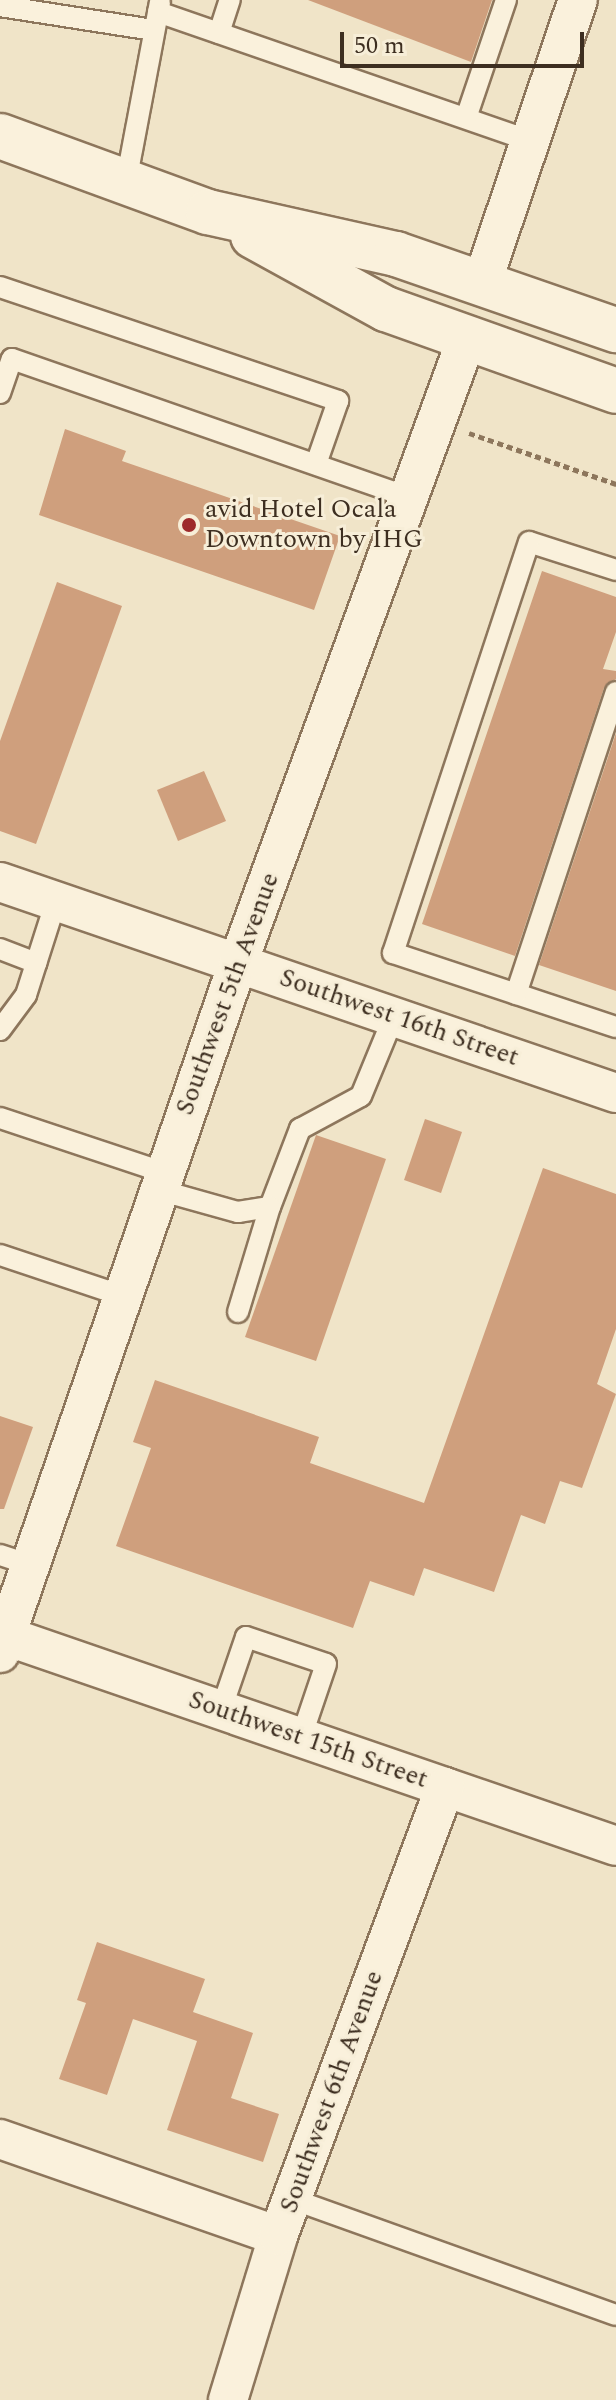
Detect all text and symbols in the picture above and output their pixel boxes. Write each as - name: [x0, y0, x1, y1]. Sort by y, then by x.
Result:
- scale bar: [344, 16, 588, 66]
- text: 50 m: [354, 28, 405, 64]
- place label: avid Hotel Ocala Downtown by IHG: [205, 494, 423, 556]
- marker: avid Hotel Ocala Downtown by IHG: [180, 516, 198, 534]
- street label: Southwest 5th Avenue: [170, 869, 286, 1119]
- street label: Southwest 16th Street: [275, 962, 523, 1074]
- street label: Southwest 15th Street: [184, 1684, 432, 1796]
- street label: Southwest 6th Avenue: [274, 1967, 390, 2217]

